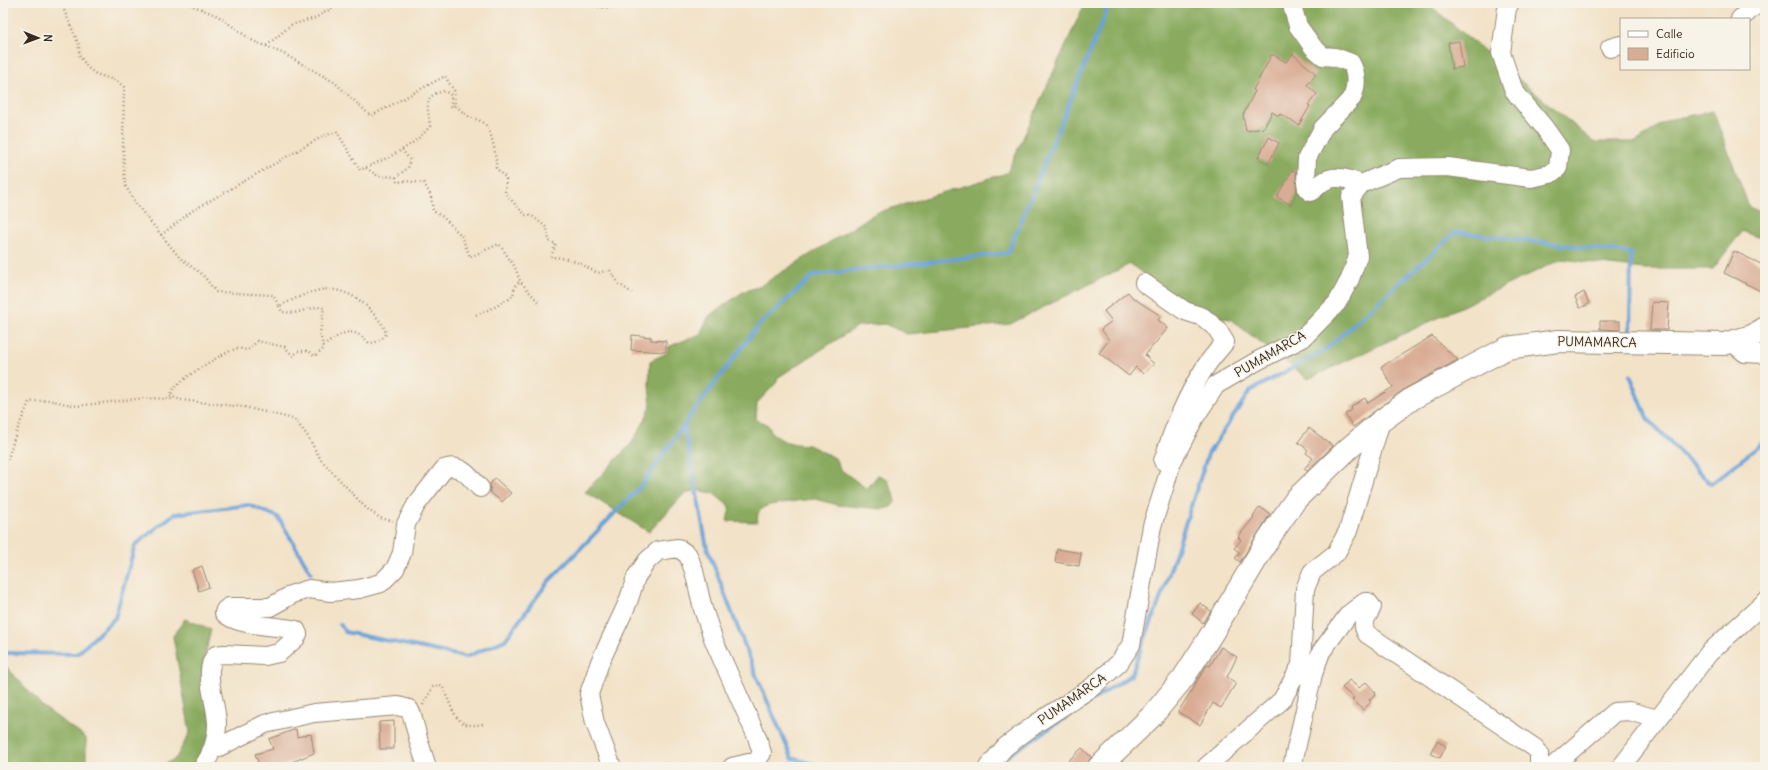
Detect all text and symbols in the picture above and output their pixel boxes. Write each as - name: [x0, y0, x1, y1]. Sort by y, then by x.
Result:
- north arrow: [18, 18, 58, 58]
- legend: [1620, 18, 1750, 70]
- text: Calle: [1656, 26, 1683, 41]
- text: N: [41, 34, 55, 42]
- text: Edificio: [1656, 46, 1695, 61]
- street label: PUMAMARCA: [1231, 327, 1309, 381]
- street label: PUMAMARCA: [1557, 333, 1637, 351]
- street label: PUMAMARCA: [1035, 669, 1109, 729]

